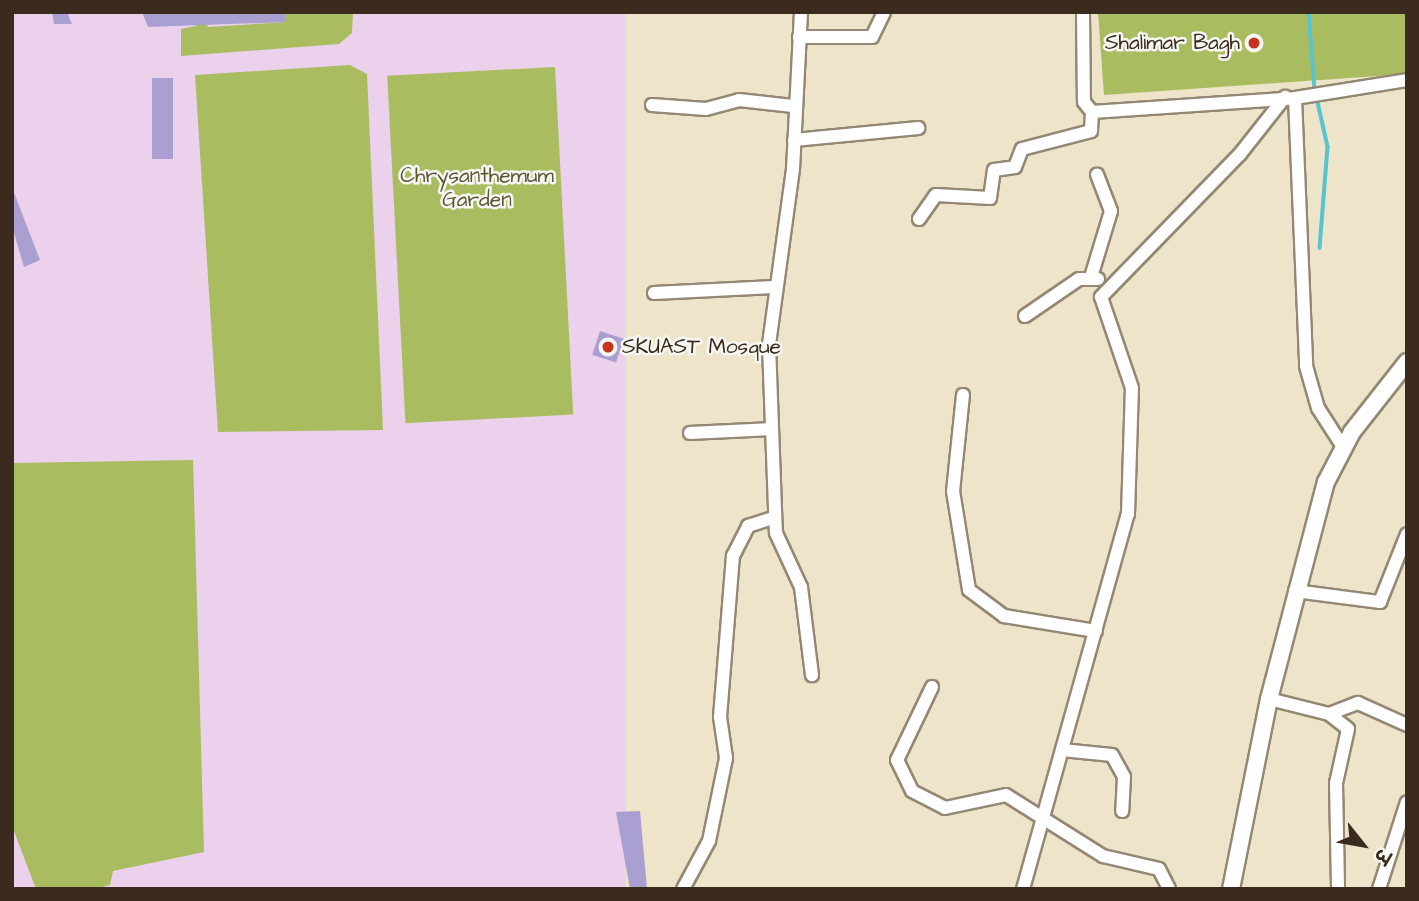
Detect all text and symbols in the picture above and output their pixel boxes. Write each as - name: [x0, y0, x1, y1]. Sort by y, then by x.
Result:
- place label: Shalimar Bagh: [1105, 30, 1240, 56]
- marker: Shalimar Bagh: [1246, 35, 1262, 51]
- park label: Chrysanthemum Garden: [400, 163, 554, 213]
- place label: SKUAST Mosque: [622, 334, 781, 360]
- marker: SKUAST Mosque: [600, 339, 616, 355]
- north arrow: [1328, 810, 1398, 880]
- text: उ: [1367, 844, 1396, 868]

